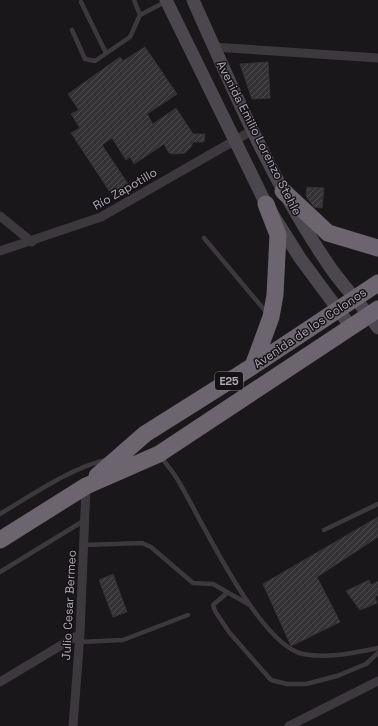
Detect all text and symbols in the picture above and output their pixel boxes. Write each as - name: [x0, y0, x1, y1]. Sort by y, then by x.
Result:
- street label: Avenida Emilio Lorenzo Stehle: [213, 58, 305, 218]
- street label: Río Zapotillo: [90, 164, 160, 214]
- street label: Avenida de los Colonos: [250, 284, 370, 372]
- road number: E25: [215, 372, 243, 390]
- street label: Julio Cesar Bermeo: [58, 549, 80, 661]

